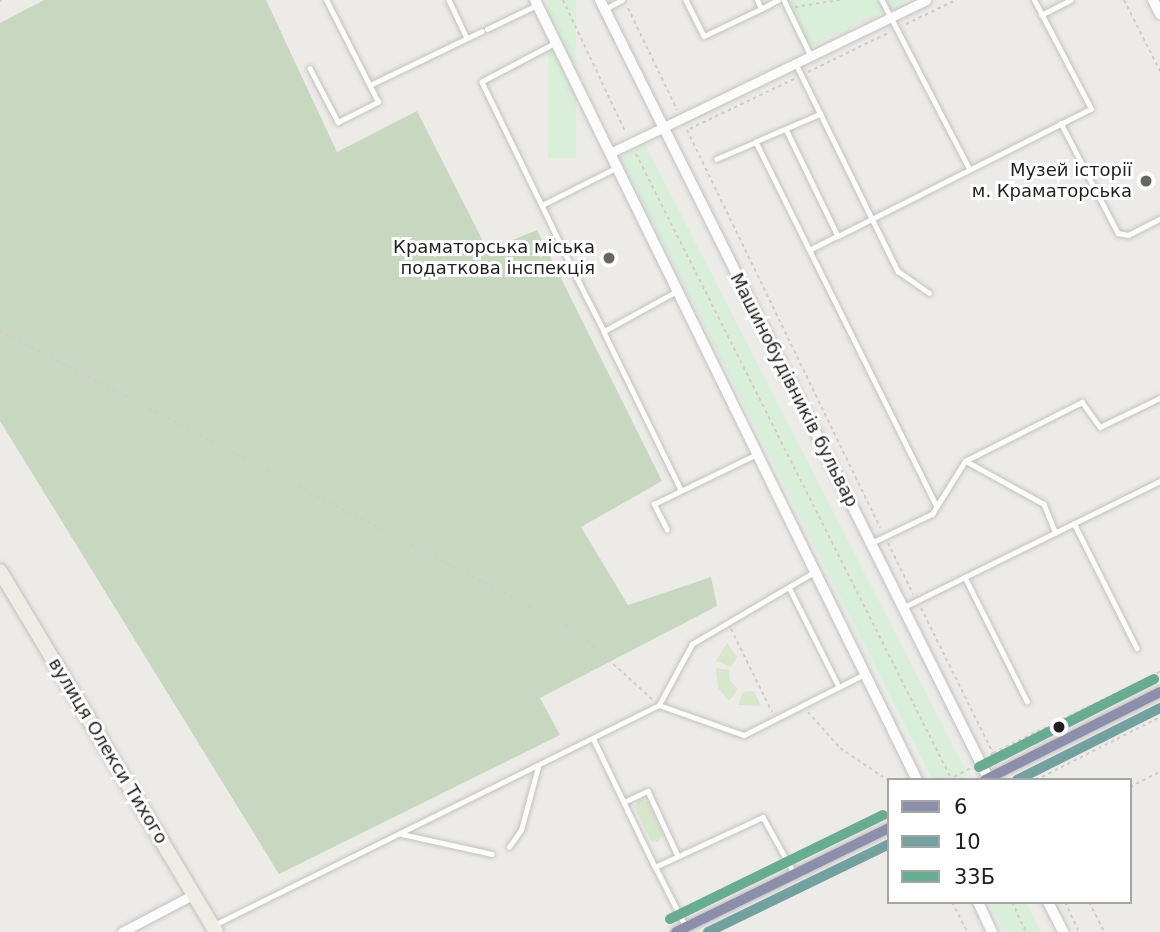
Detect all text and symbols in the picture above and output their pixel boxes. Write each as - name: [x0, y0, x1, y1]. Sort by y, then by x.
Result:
- place label: Музей історії м. Краматорська: [972, 160, 1132, 202]
- marker: Музей історії м. Краматорська: [1138, 173, 1154, 189]
- place label: Краматорська міська податкова інспекція: [393, 237, 595, 280]
- marker: Краматорська міська податкова інспекція: [601, 250, 617, 266]
- street label: Машинобудівників бульвар: [725, 269, 863, 511]
- street label: вулиця Олекси Тихого: [44, 654, 172, 848]
- unlabelled marker: [1052, 720, 1066, 734]
- legend: [887, 778, 1132, 904]
- text: 6: [954, 795, 967, 819]
- text: 10: [954, 830, 981, 854]
- text: 33Б: [954, 865, 995, 889]

